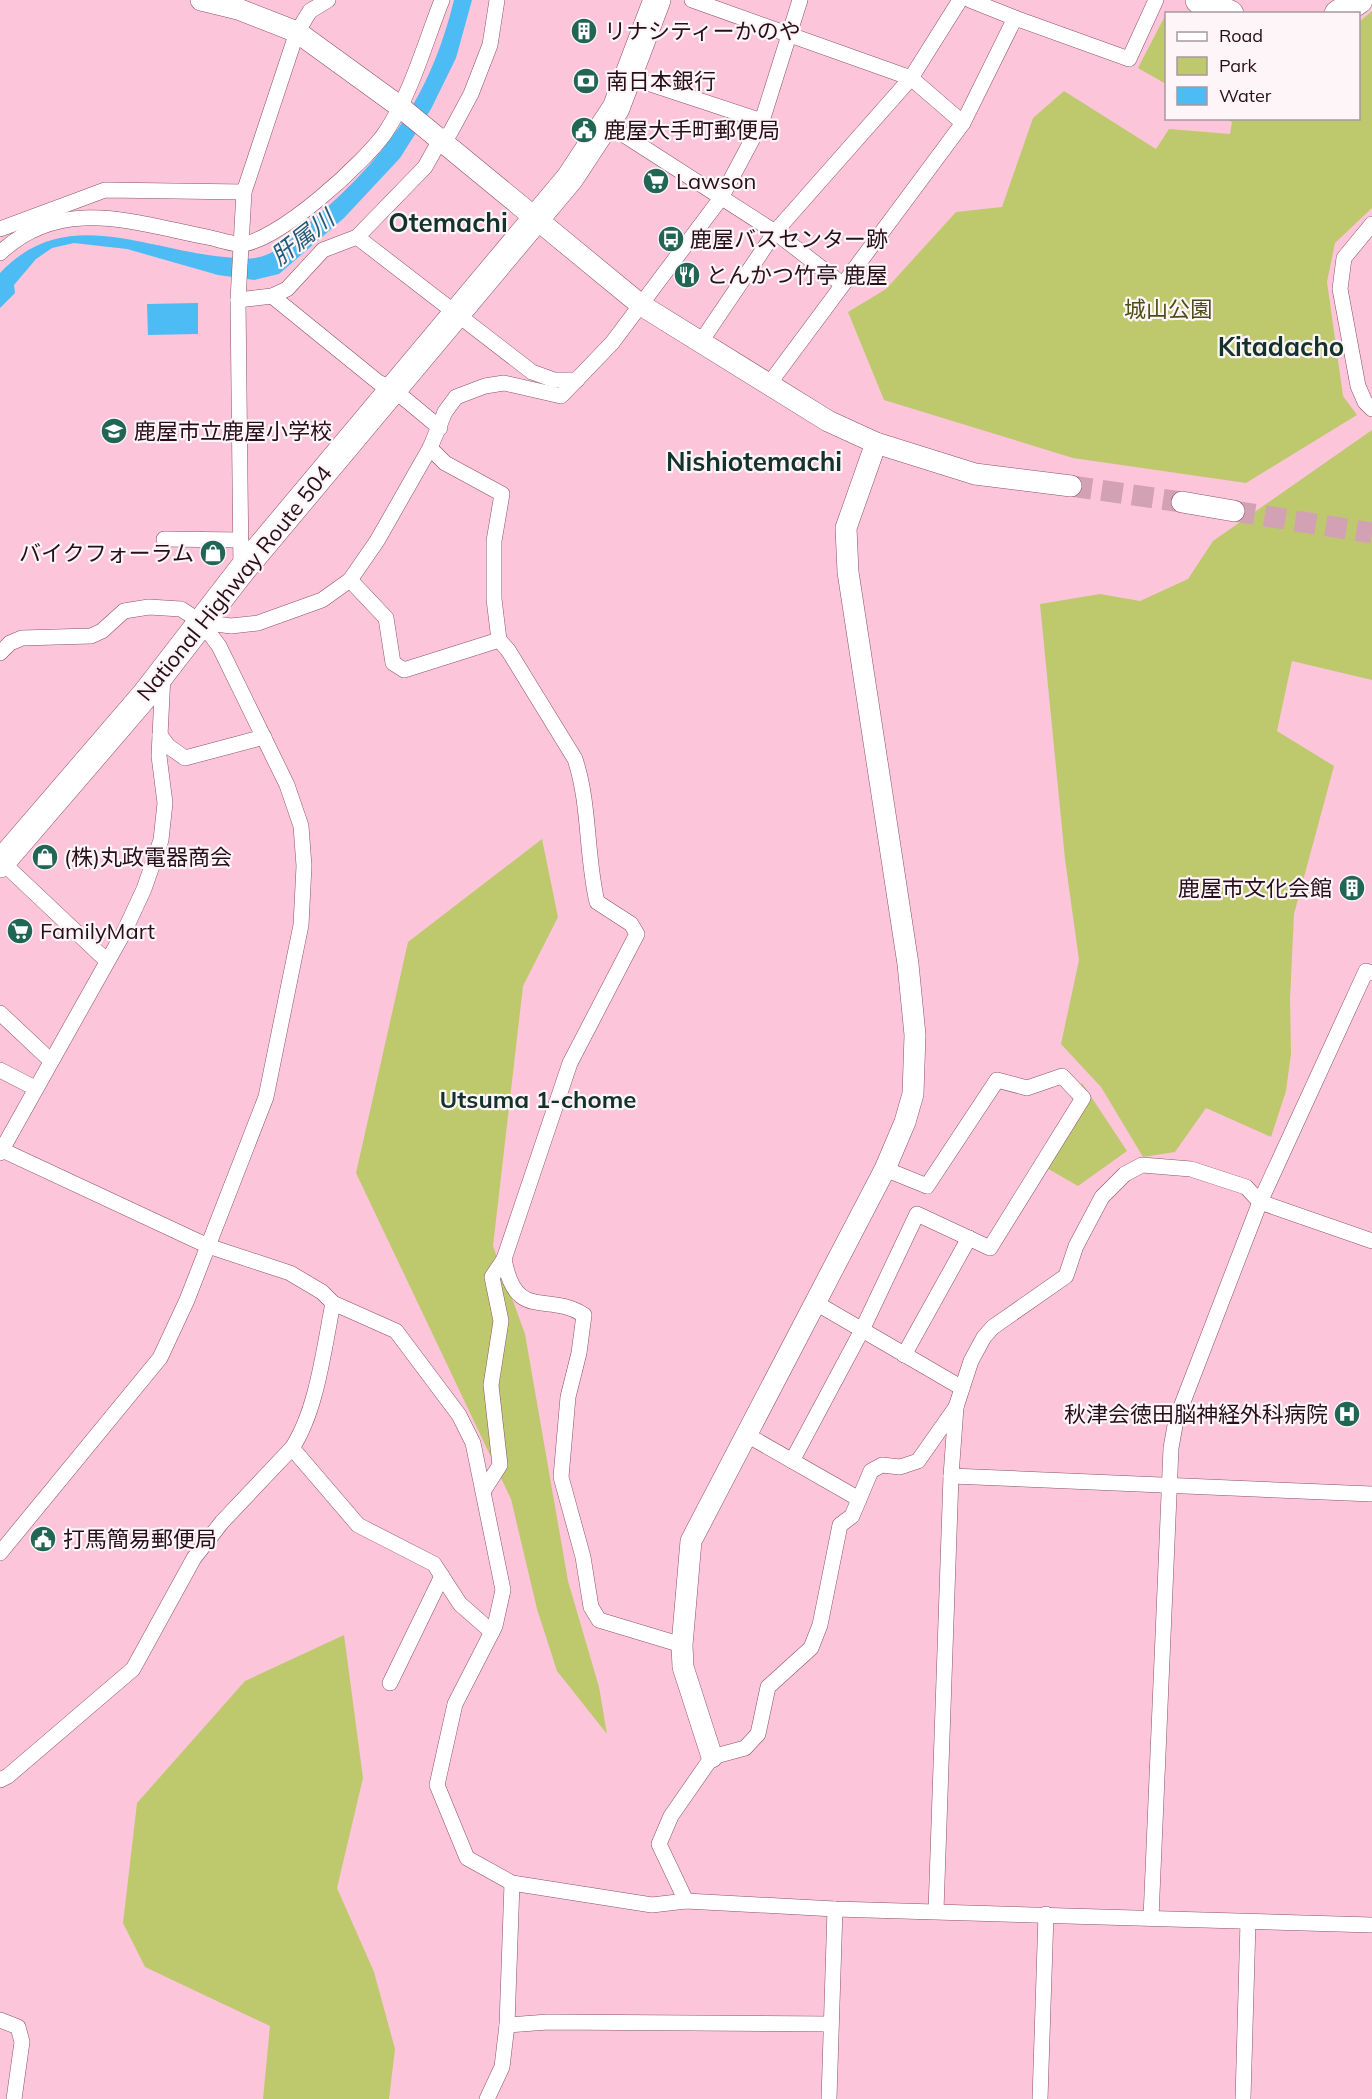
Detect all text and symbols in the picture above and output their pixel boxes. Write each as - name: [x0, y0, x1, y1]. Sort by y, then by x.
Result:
- legend: [1165, 12, 1360, 120]
- building icon: リナシティーかのや: [569, 16, 599, 46]
- place label: リナシティーかのや: [604, 17, 801, 45]
- text: Road: [1219, 24, 1263, 47]
- text: Park: [1219, 54, 1258, 77]
- bank icon: 南日本銀行: [571, 66, 601, 96]
- place label: 南日本銀行: [606, 67, 716, 95]
- text: Water: [1219, 84, 1272, 107]
- public building icon: 鹿屋大手町郵便局: [569, 115, 599, 145]
- place label: 鹿屋大手町郵便局: [604, 116, 780, 144]
- supermarket icon: Lawson: [641, 166, 671, 196]
- place label: Lawson: [676, 167, 756, 195]
- water label: 肝属川: [264, 201, 342, 271]
- district label: Otemachi: [388, 206, 508, 239]
- bus stop icon: 鹿屋バスセンター跡: [656, 224, 686, 254]
- place label: 鹿屋バスセンター跡: [690, 225, 888, 253]
- restaurant icon: とんかつ竹亭 鹿屋: [672, 260, 702, 290]
- place label: とんかつ竹亭 鹿屋: [706, 261, 888, 289]
- park label: 城山公園: [1124, 295, 1212, 323]
- district label: Kitadacho: [1218, 330, 1344, 363]
- school or university icon: 鹿屋市立鹿屋小学校: [99, 416, 129, 446]
- place label: 鹿屋市立鹿屋小学校: [134, 417, 332, 445]
- district label: Nishiotemachi: [666, 445, 842, 478]
- street label: National Highway Route 504: [130, 460, 338, 706]
- shop icon: バイクフォーラム: [198, 538, 228, 568]
- place label: バイクフォーラム: [19, 539, 194, 567]
- shop icon: (株)丸政電器商会: [30, 842, 60, 872]
- place label: (株)丸政電器商会: [64, 843, 232, 871]
- building icon: 鹿屋市文化会館: [1337, 873, 1367, 903]
- place label: 鹿屋市文化会館: [1178, 874, 1332, 902]
- supermarket icon: FamilyMart: [5, 916, 35, 946]
- place label: FamilyMart: [40, 917, 155, 945]
- district label: Utsuma 1-chome: [440, 1084, 637, 1114]
- hospital icon: 秋津会徳田脳神経外科病院: [1332, 1399, 1362, 1429]
- place label: 秋津会徳田脳神経外科病院: [1064, 1400, 1328, 1428]
- public building icon: 打馬簡易郵便局: [28, 1524, 58, 1554]
- place label: 打馬簡易郵便局: [63, 1525, 217, 1553]

